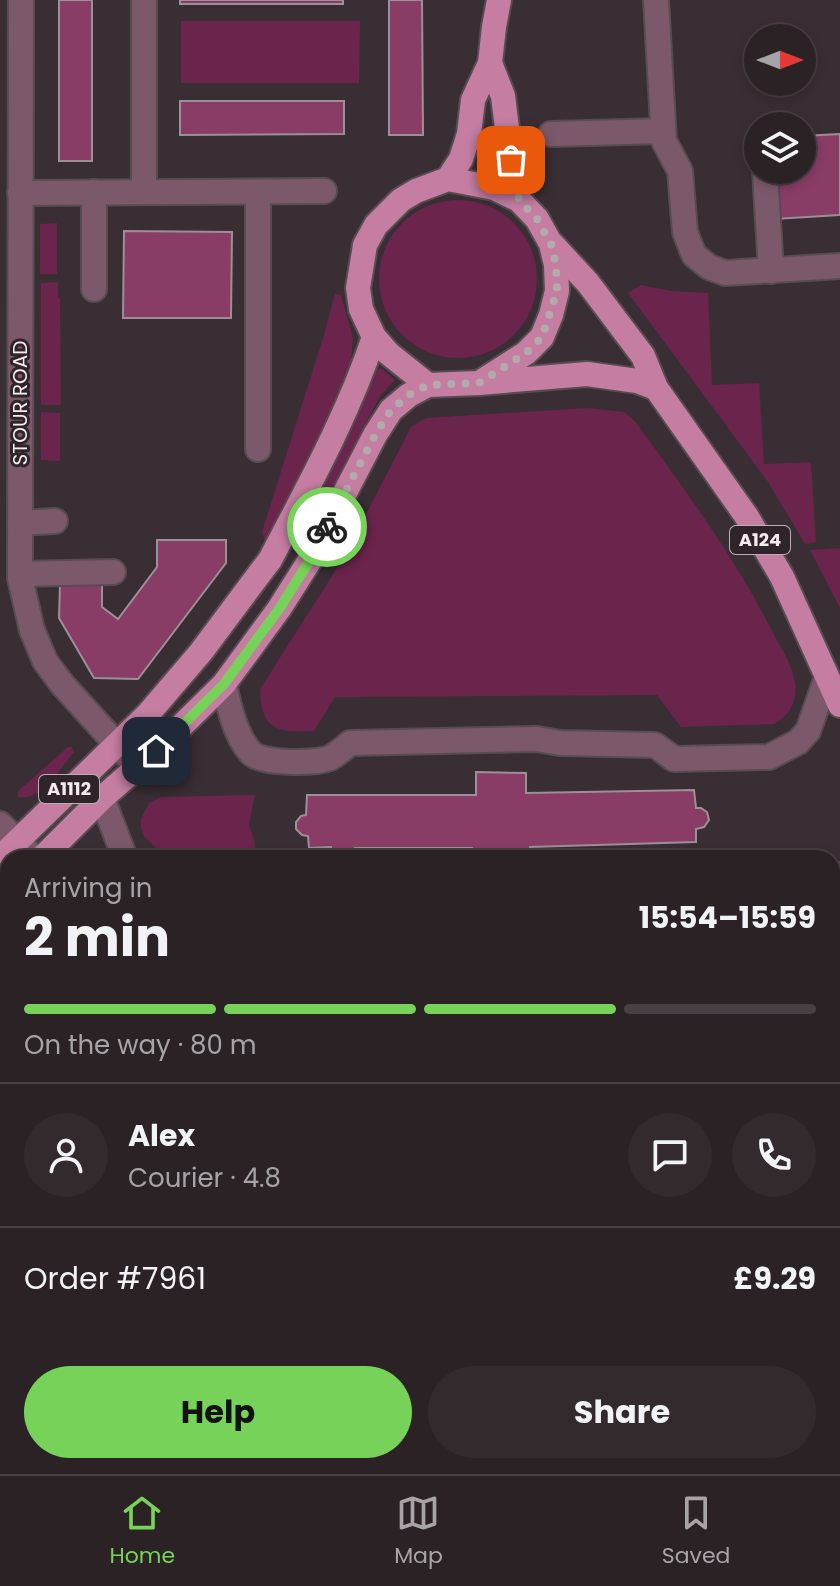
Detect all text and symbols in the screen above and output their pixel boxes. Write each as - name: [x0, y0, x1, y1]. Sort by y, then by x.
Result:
- north arrow: [744, 24, 816, 96]
- map controls: [744, 24, 816, 184]
- button: layers: [744, 112, 816, 184]
- pin: [477, 126, 545, 194]
- icon: bag: [489, 138, 533, 182]
- street label: STOUR ROAD: [6, 341, 34, 465]
- courier: [287, 487, 367, 567]
- icon: bike: [305, 505, 349, 549]
- road number: A124: [730, 526, 790, 554]
- pin: [122, 717, 190, 785]
- icon: home: [134, 729, 178, 773]
- road number: A1112: [39, 775, 99, 803]
- text: Arriving in: [24, 870, 153, 906]
- text: 15:54–15:59: [639, 896, 816, 939]
- text: 2 min: [24, 901, 170, 974]
- text: On the way · 80 m: [24, 1027, 257, 1063]
- button: person: [24, 1113, 108, 1197]
- button: chat: [628, 1113, 712, 1197]
- button: phone: [732, 1113, 816, 1197]
- text: Alex: [128, 1114, 195, 1157]
- text: Courier · 4.8: [128, 1160, 281, 1196]
- text: Order #7961: [24, 1257, 206, 1300]
- text: £9.29: [734, 1257, 816, 1300]
- button: Help: [24, 1366, 412, 1458]
- button: Share: [428, 1366, 816, 1458]
- tab: Home: [110, 1491, 175, 1572]
- tab: Map: [394, 1491, 443, 1572]
- tab: Saved: [662, 1491, 730, 1572]

